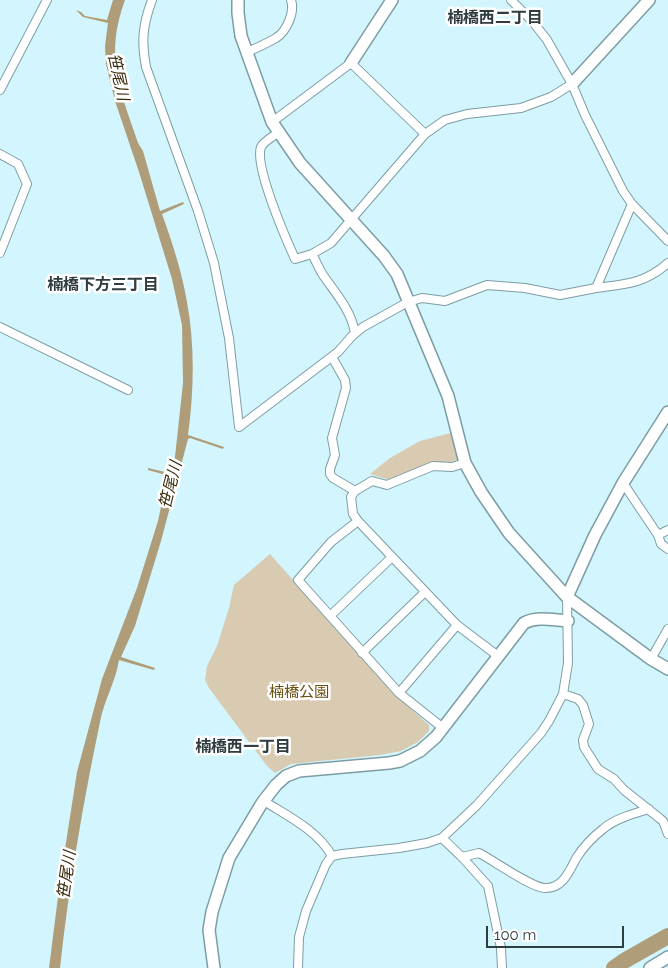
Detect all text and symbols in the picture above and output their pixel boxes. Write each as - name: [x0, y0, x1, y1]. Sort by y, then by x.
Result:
- district label: 楠橋西二丁目: [447, 8, 543, 28]
- water label: 笹尾川: [104, 52, 132, 102]
- district label: 楠橋下方三丁目: [47, 275, 159, 295]
- water label: 笹尾川: [156, 459, 186, 511]
- park label: 楠橋公園: [269, 683, 329, 701]
- district label: 楠橋西一丁目: [195, 737, 291, 757]
- water label: 笹尾川: [54, 850, 80, 900]
- scale bar: [488, 916, 626, 948]
- text: 100 m: [494, 926, 536, 944]

